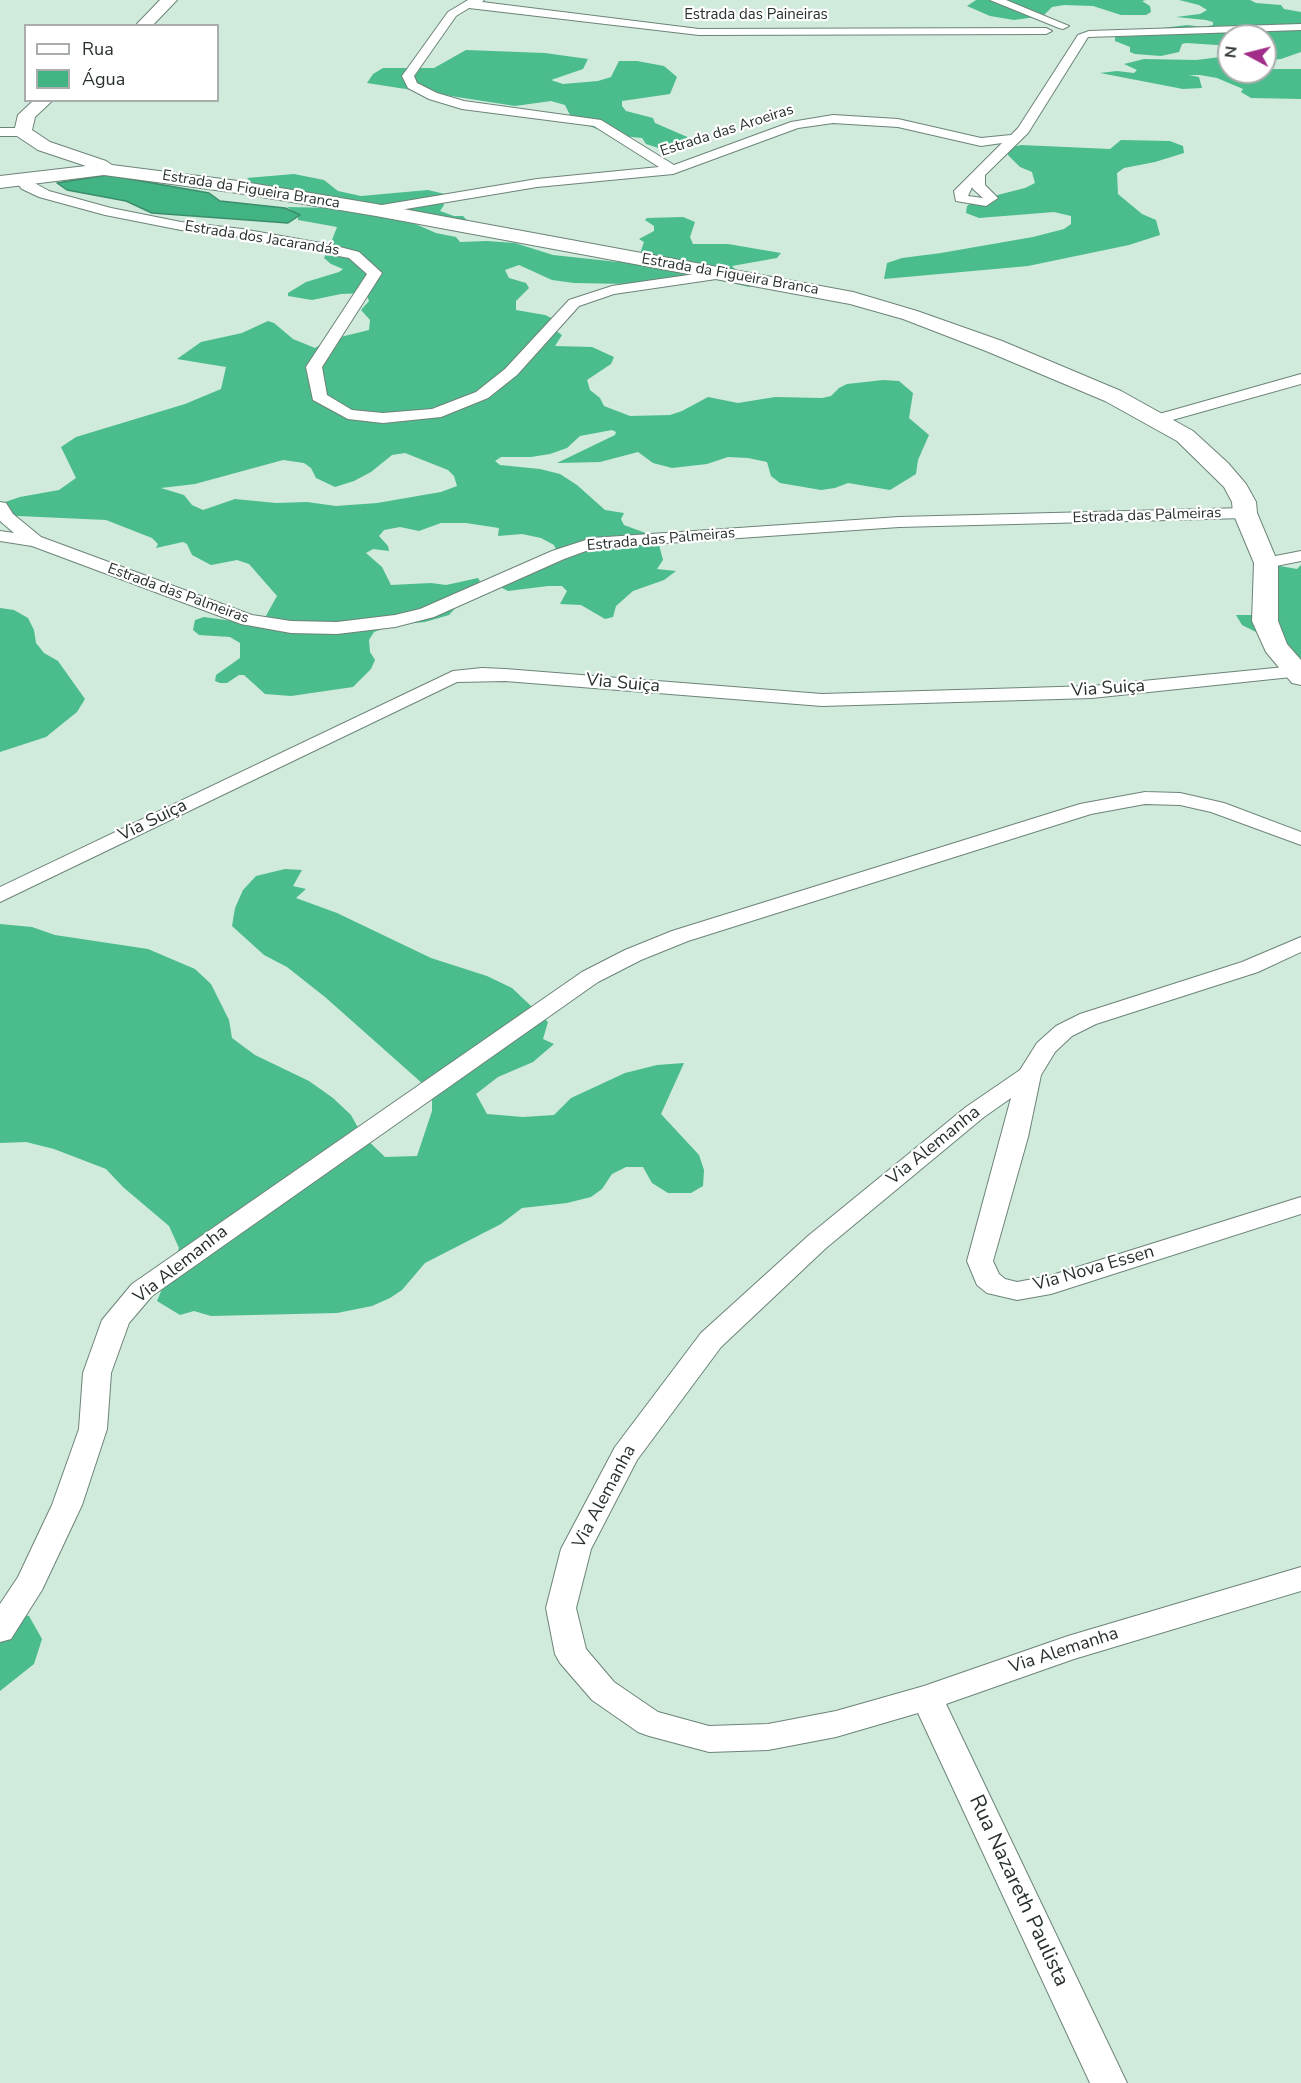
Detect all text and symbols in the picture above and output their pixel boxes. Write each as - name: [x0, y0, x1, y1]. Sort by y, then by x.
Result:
- street label: Estrada das Paineiras: [684, 6, 828, 24]
- legend: [24, 24, 219, 102]
- north arrow: [1217, 24, 1277, 84]
- text: Rua: [82, 37, 114, 61]
- text: N: [1219, 45, 1243, 59]
- text: Água: [82, 67, 125, 91]
- street label: Estrada das Aroeiras: [658, 101, 796, 161]
- street label: Estrada da Figueira Branca: [161, 167, 341, 213]
- street label: Estrada dos Jacarandás: [183, 218, 341, 260]
- street label: Estrada da Figueira Branca: [640, 251, 820, 299]
- street label: Estrada das Palmeiras: [1072, 504, 1222, 528]
- street label: Estrada das Palmeiras: [586, 525, 736, 555]
- street label: Estrada das Palmeiras: [105, 560, 251, 628]
- street label: Via Suiça: [585, 670, 661, 698]
- street label: Via Suiça: [1070, 676, 1146, 702]
- street label: Via Suiça: [115, 795, 191, 847]
- street label: Via Alemanha: [883, 1102, 985, 1190]
- street label: Via Alemanha: [130, 1222, 232, 1308]
- street label: Via Nova Essen: [1031, 1241, 1157, 1297]
- street label: Via Alemanha: [569, 1442, 641, 1552]
- street label: Via Alemanha: [1007, 1623, 1121, 1679]
- street label: Rua Nazareth Paulista: [963, 1791, 1073, 1991]

